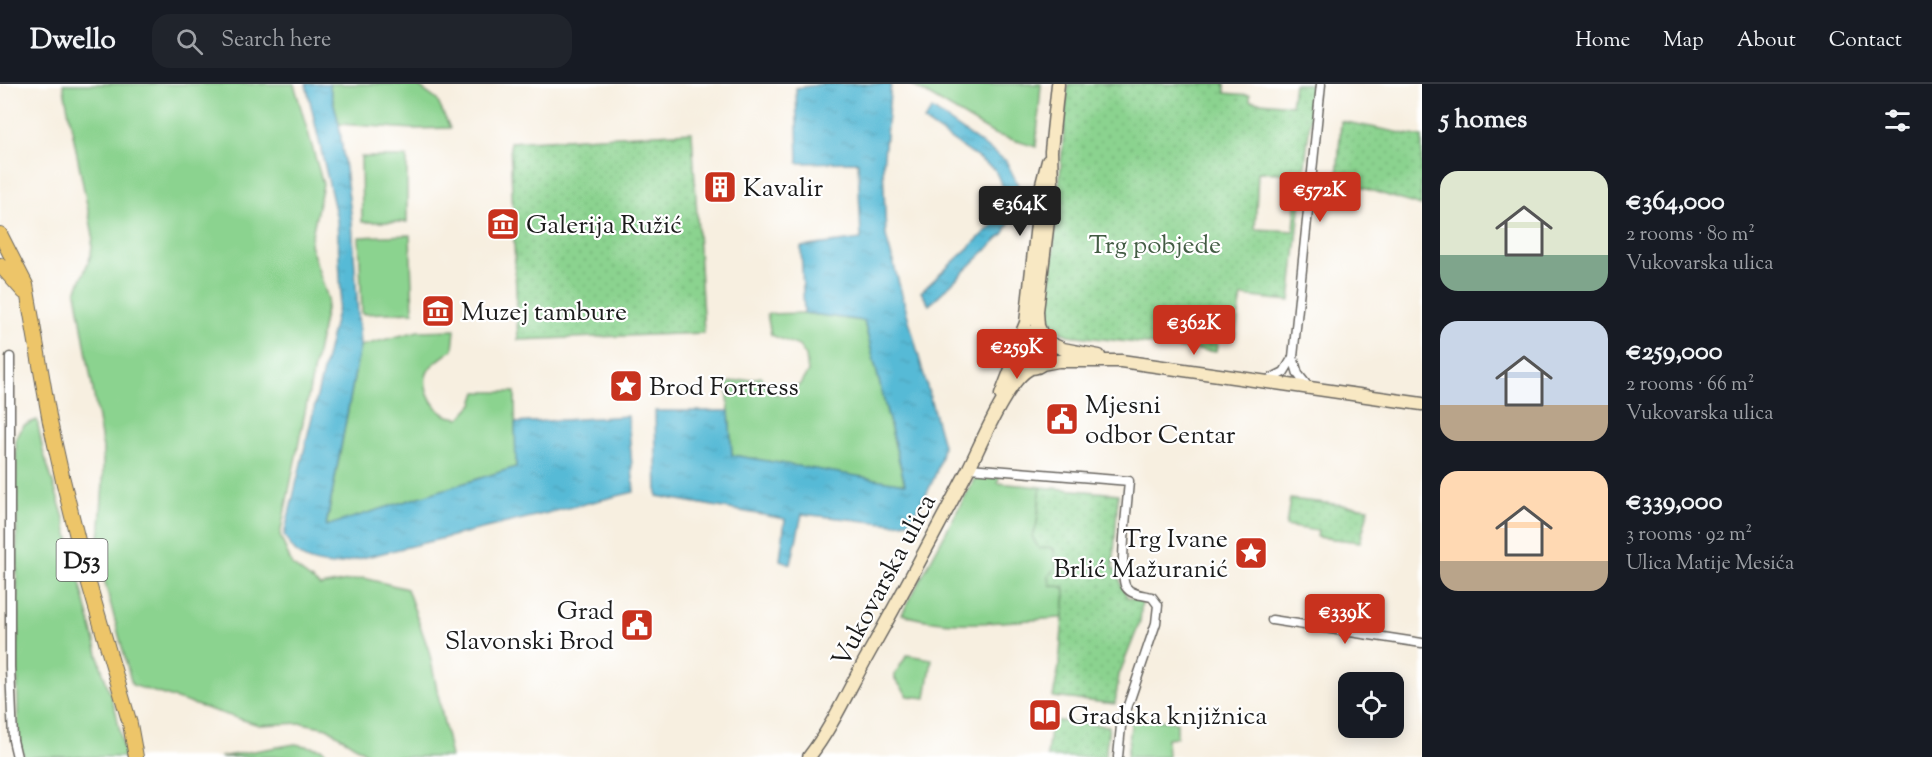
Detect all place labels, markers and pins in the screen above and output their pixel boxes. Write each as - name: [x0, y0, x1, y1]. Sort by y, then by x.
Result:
- building icon: Kavalir: [702, 169, 738, 205]
- place label: Kavalir: [743, 171, 824, 208]
- pin: €572K: [1278, 172, 1362, 223]
- pin: €364K: [978, 186, 1062, 237]
- museum icon: Galerija Ružić: [485, 206, 521, 242]
- place label: Galerija Ružić: [526, 208, 682, 245]
- museum icon: Muzej tambure: [420, 293, 456, 329]
- place label: Muzej tambure: [461, 295, 627, 332]
- pin: €362K: [1152, 305, 1236, 356]
- pin: €259K: [975, 329, 1059, 380]
- place icon: Brod Fortress: [608, 368, 644, 404]
- place label: Brod Fortress: [649, 370, 799, 407]
- place label: Mjesni odbor Centar: [1085, 388, 1236, 455]
- public building icon: Mjesni odbor Centar: [1044, 401, 1080, 437]
- place label: Trg Ivane Brlić Mažuranić: [1053, 522, 1228, 589]
- place icon: Trg Ivane Brlić Mažuranić: [1233, 535, 1269, 571]
- place label: Grad Slavonski Brod: [445, 594, 614, 661]
- pin: €339K: [1303, 594, 1387, 645]
- public building icon: Grad Slavonski Brod: [619, 607, 655, 643]
- library icon: Gradska knjižnica: [1027, 697, 1063, 733]
- place label: Gradska knjižnica: [1068, 699, 1267, 736]

